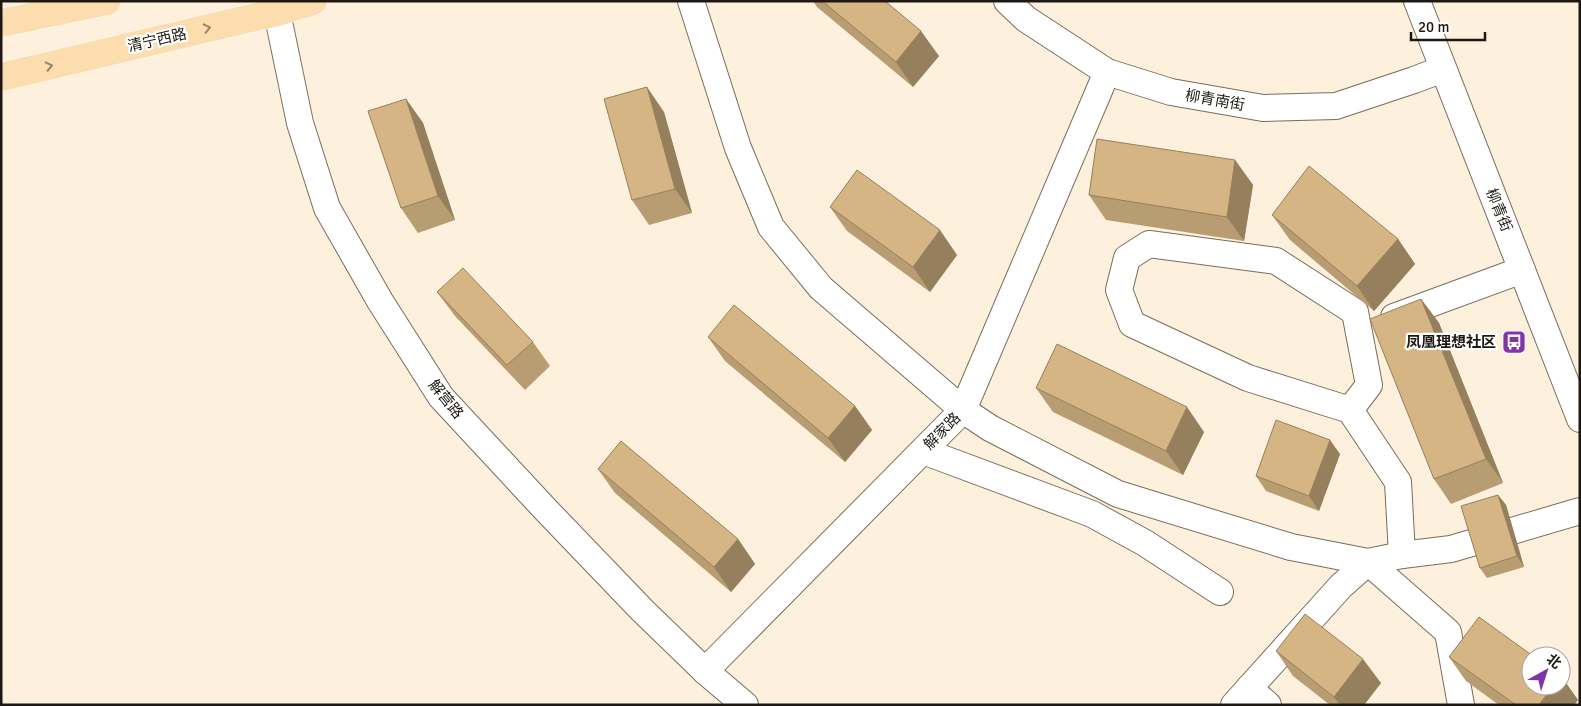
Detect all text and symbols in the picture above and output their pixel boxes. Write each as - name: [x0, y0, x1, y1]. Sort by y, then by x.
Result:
- scale bar: [1411, 10, 1485, 42]
- text: 20 m: [1418, 18, 1449, 36]
- one-way arrow: [202, 23, 211, 34]
- street label: 清宁西路: [126, 24, 188, 56]
- one-way arrow: [44, 61, 53, 72]
- street label: 柳青南街: [1184, 86, 1246, 114]
- street label: 柳青街: [1482, 186, 1516, 234]
- bus stop icon: 凤凰理想社区: [1501, 329, 1527, 355]
- place label: 凤凰理想社区: [1406, 333, 1496, 351]
- street label: 解营路: [425, 376, 467, 422]
- street label: 解家路: [920, 409, 964, 453]
- north arrow: [1521, 646, 1571, 696]
- text: 北: [1543, 650, 1565, 672]

